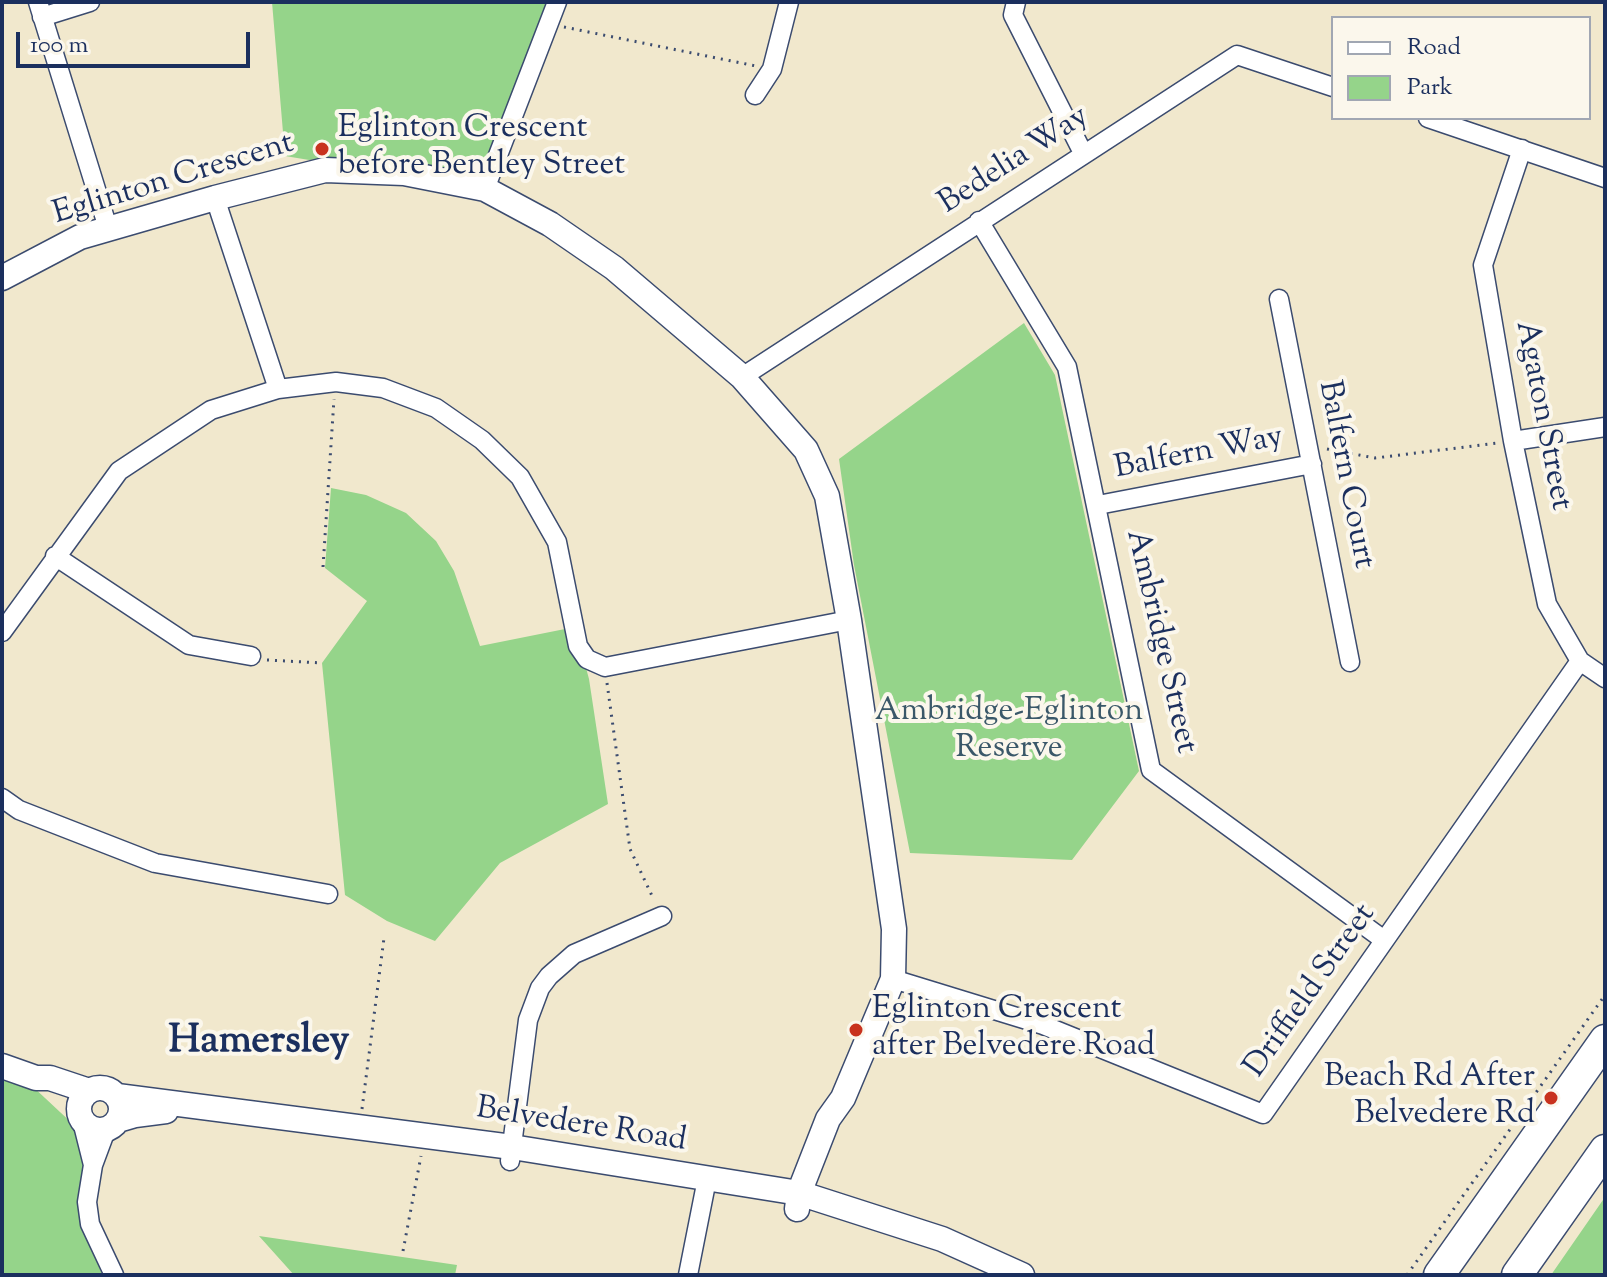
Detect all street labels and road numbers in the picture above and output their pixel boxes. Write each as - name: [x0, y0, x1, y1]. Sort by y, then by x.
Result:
- street label: Bedelia Way: [933, 99, 1097, 225]
- street label: Eglinton Crescent: [49, 126, 299, 236]
- street label: Agaton Street: [1504, 318, 1578, 514]
- street label: Balfern Court: [1307, 378, 1381, 572]
- street label: Balfern Way: [1112, 420, 1286, 490]
- street label: Ambridge Street: [1115, 527, 1203, 757]
- street label: Driffield Street: [1238, 898, 1386, 1086]
- street label: Belvedere Road: [473, 1091, 689, 1163]

